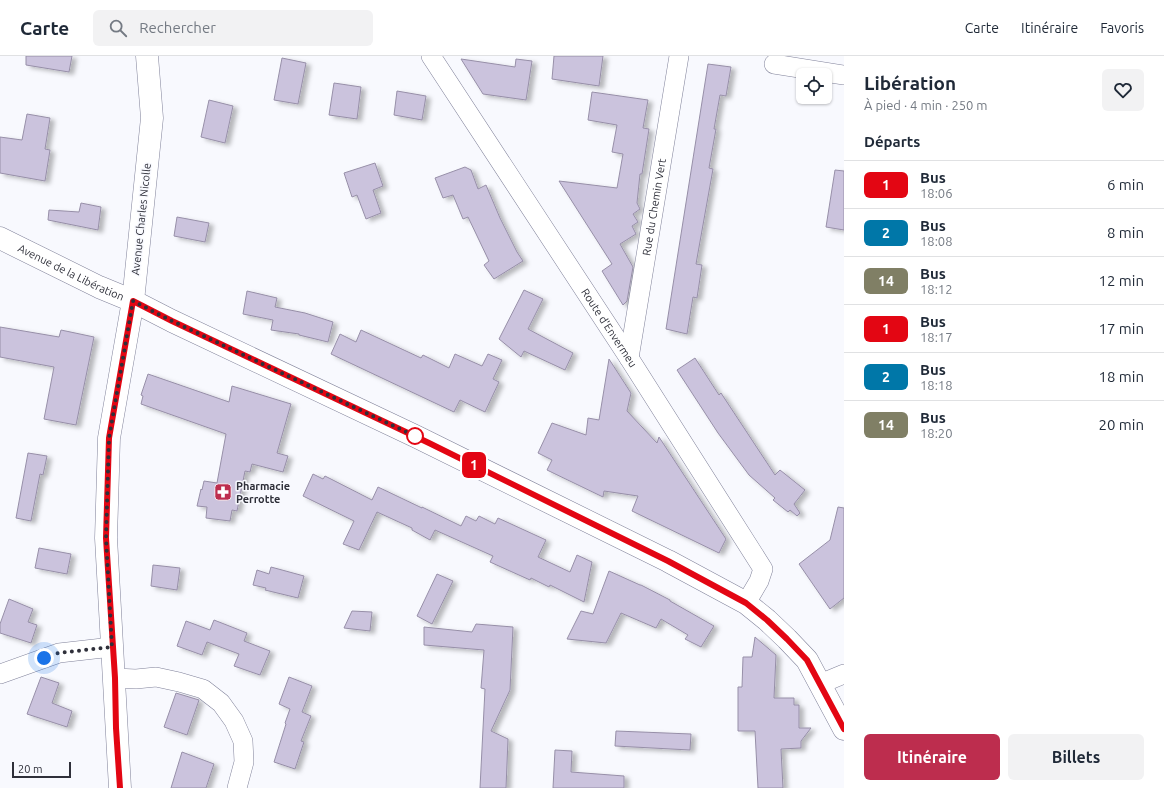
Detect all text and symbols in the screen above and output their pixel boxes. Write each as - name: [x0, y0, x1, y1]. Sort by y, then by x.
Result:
- search box: [93, 10, 373, 46]
- text: Carte: [20, 17, 69, 39]
- icon: search: [107, 17, 129, 39]
- text: Rechercher: [139, 19, 216, 36]
- text: Carte: [965, 20, 999, 36]
- text: Itinéraire: [1021, 20, 1078, 36]
- text: Favoris: [1100, 20, 1144, 36]
- map controls: [796, 68, 832, 104]
- button: locate: [796, 68, 832, 104]
- button: heart: [1102, 69, 1144, 111]
- text: Libération: [864, 72, 956, 94]
- text: À pied · 4 min · 250 m: [864, 98, 988, 112]
- text: Départs: [864, 133, 920, 150]
- street label: Rue du Chemin Vert: [640, 157, 668, 257]
- street label: Avenue Charles Nicolle: [129, 162, 153, 276]
- text: Bus: [920, 169, 946, 186]
- text: 6 min: [1107, 176, 1144, 193]
- text: 1: [882, 177, 890, 193]
- text: 18:06: [920, 186, 953, 200]
- text: Bus: [920, 217, 946, 234]
- text: 8 min: [1107, 224, 1144, 241]
- text: 2: [882, 225, 890, 241]
- text: 18:08: [920, 234, 953, 248]
- street label: Avenue de la Libération: [16, 242, 126, 303]
- text: Bus: [920, 265, 946, 282]
- text: 12 min: [1098, 272, 1144, 289]
- text: 14: [878, 273, 894, 289]
- text: 18:12: [920, 282, 953, 296]
- street label: Route d'Envermeu: [579, 286, 639, 369]
- text: Bus: [920, 313, 946, 330]
- text: 17 min: [1098, 320, 1144, 337]
- text: 1: [882, 321, 890, 337]
- text: 18:17: [920, 330, 953, 344]
- text: Bus: [920, 361, 946, 378]
- text: 18 min: [1098, 368, 1144, 385]
- text: 2: [882, 369, 890, 385]
- text: 18:18: [920, 378, 953, 392]
- text: Bus: [920, 409, 946, 426]
- text: 20 min: [1098, 416, 1144, 433]
- text: 14: [878, 417, 894, 433]
- text: 18:20: [920, 426, 953, 440]
- unlabelled marker: [406, 427, 424, 445]
- line badge: 1: [461, 452, 487, 478]
- text: 1: [470, 457, 478, 473]
- place label: Pharmacie Perrotte: [236, 480, 290, 505]
- pharmacy icon: Pharmacie Perrotte: [213, 482, 233, 502]
- your location: [34, 648, 54, 668]
- button: Itinéraire: [864, 734, 1000, 780]
- button: Billets: [1008, 734, 1144, 780]
- scale bar: [12, 760, 71, 779]
- text: 20 m: [18, 763, 42, 775]

